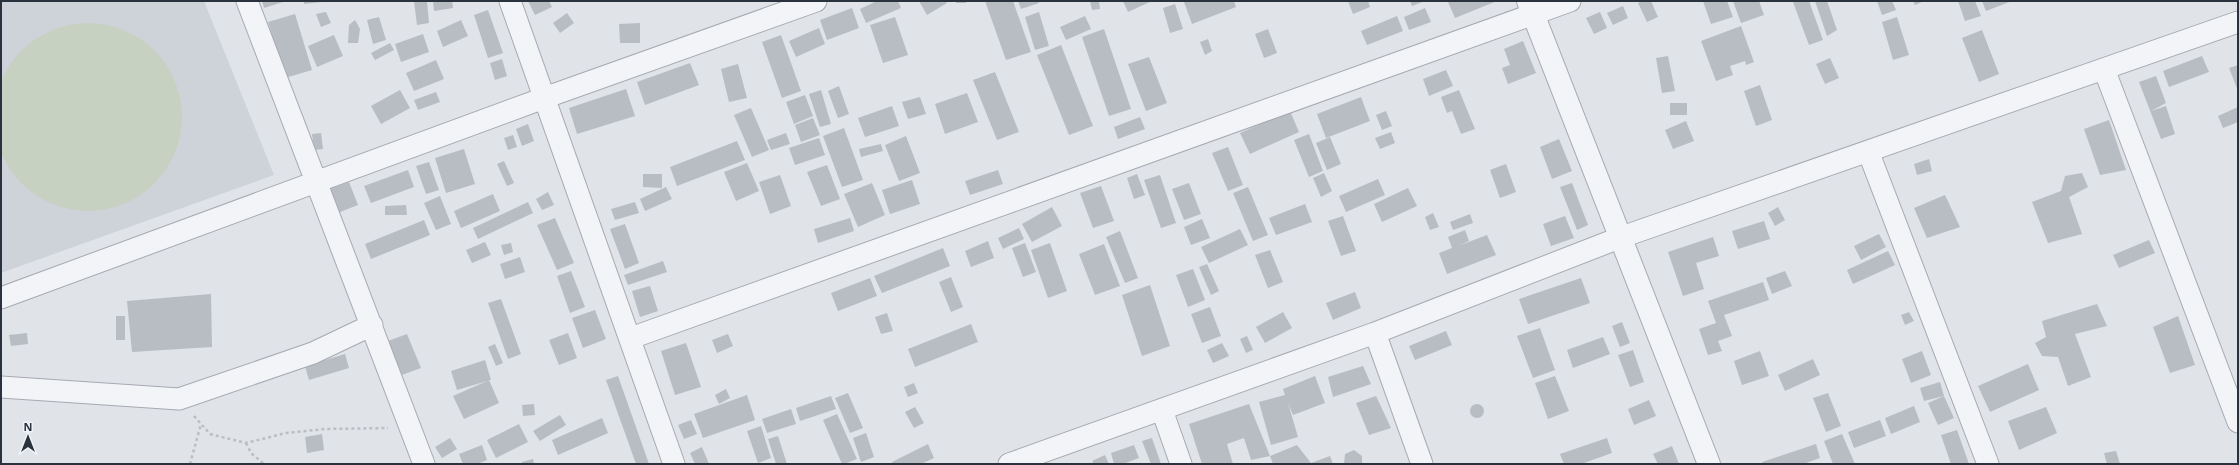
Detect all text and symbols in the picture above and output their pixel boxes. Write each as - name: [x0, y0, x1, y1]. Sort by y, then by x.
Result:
- north arrow: [8, 417, 48, 457]
- text: N: [24, 419, 32, 434]

